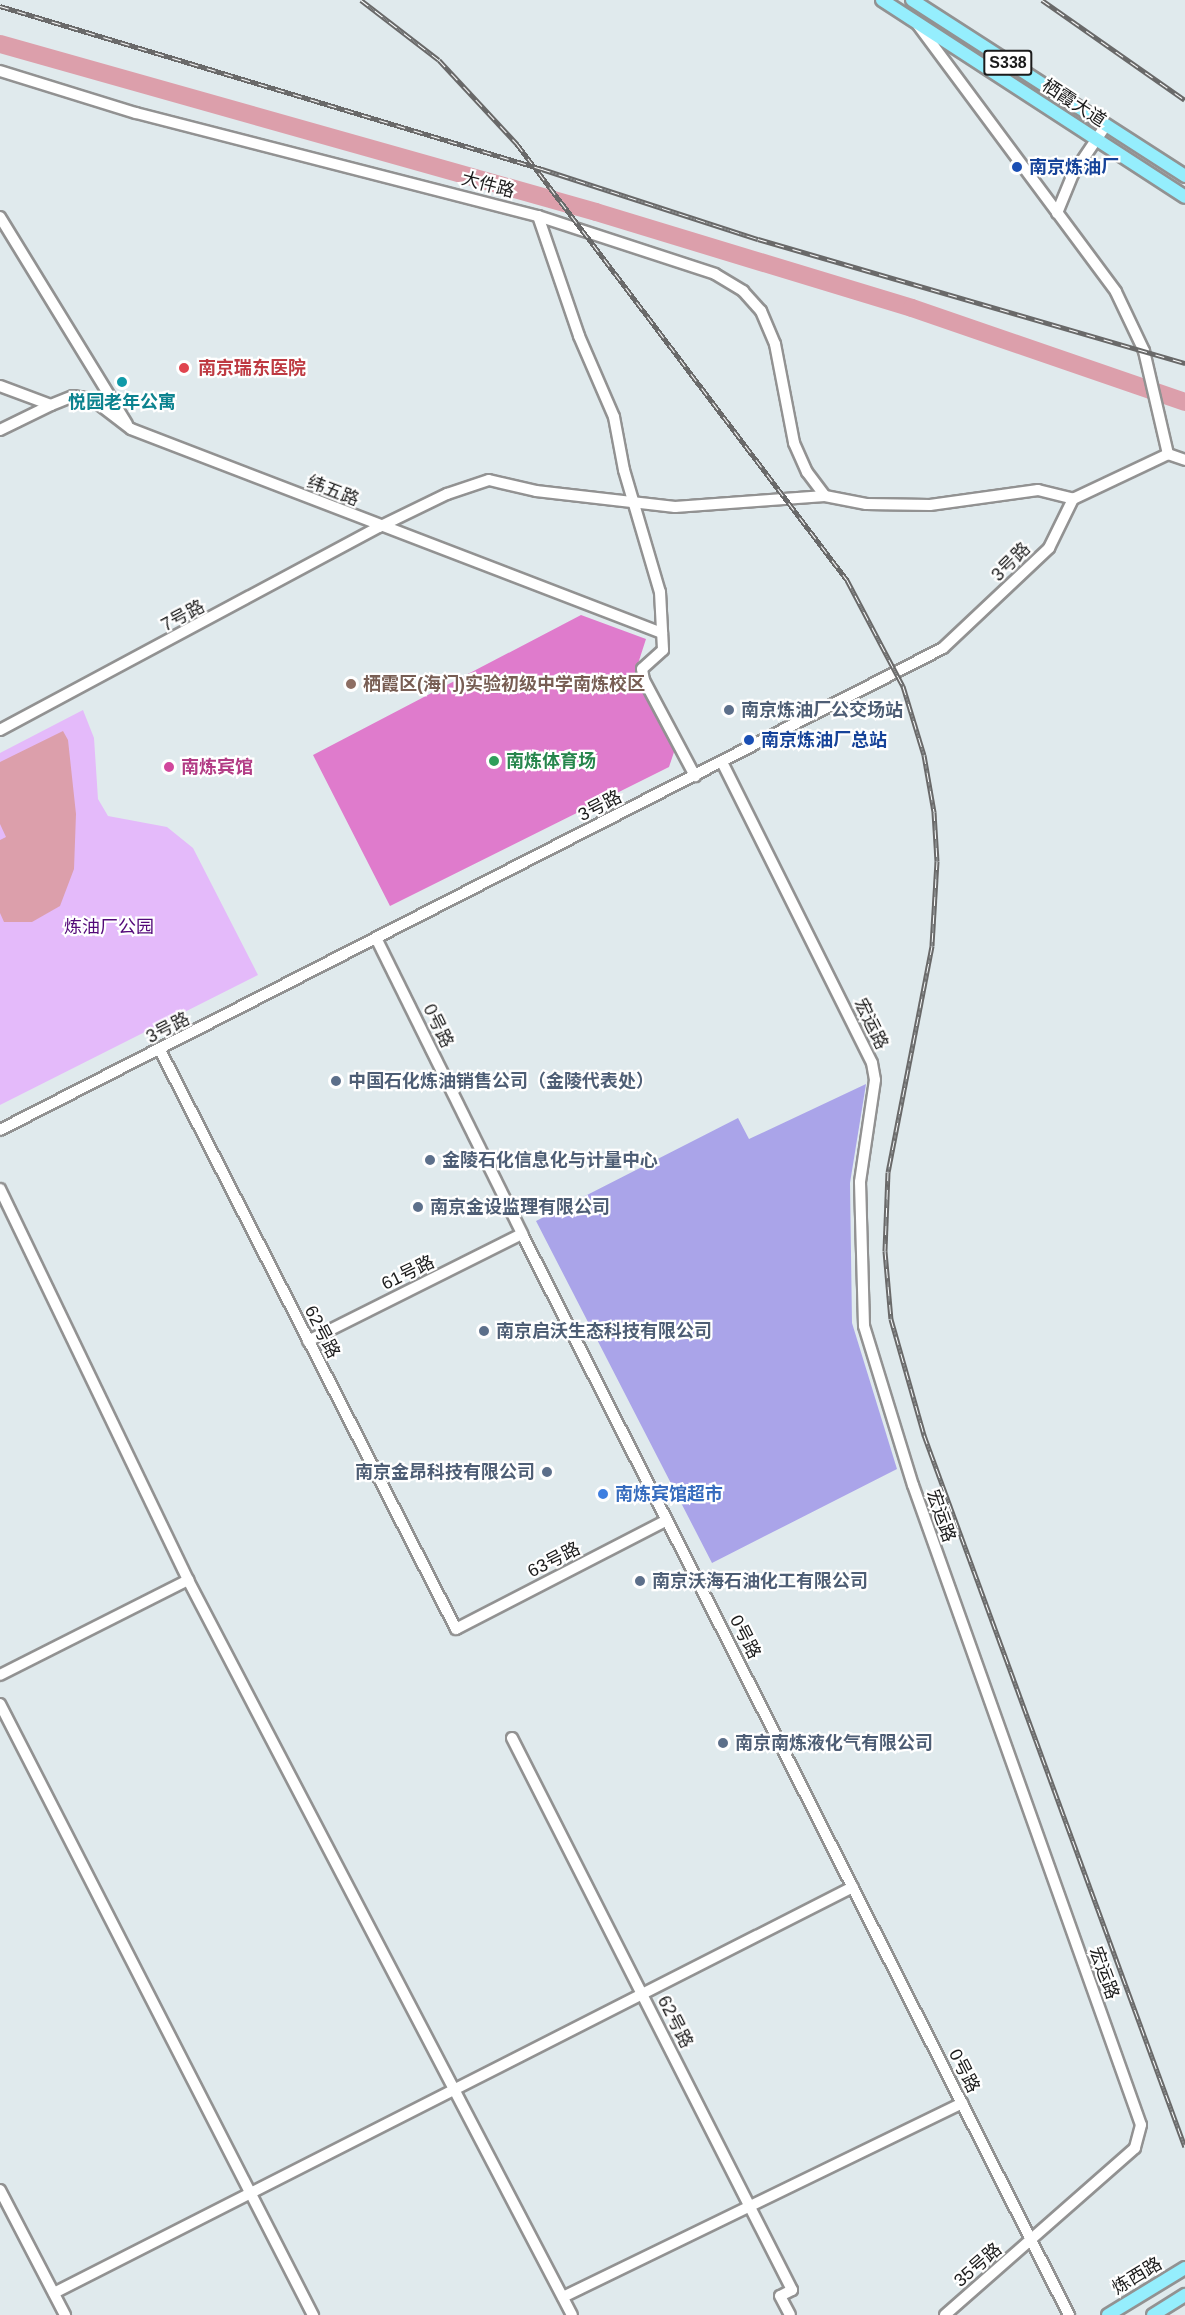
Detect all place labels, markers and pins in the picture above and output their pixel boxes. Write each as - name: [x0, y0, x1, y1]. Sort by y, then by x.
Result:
- place label: 南京炼油厂: [1029, 156, 1119, 178]
- marker: 南京炼油厂: [1010, 160, 1024, 174]
- place label: 南京瑞东医院: [198, 357, 306, 379]
- marker: 南京瑞东医院: [175, 359, 193, 377]
- marker: 悦园老年公寓: [115, 375, 129, 389]
- place label: 悦园老年公寓: [68, 391, 176, 413]
- place label: 栖霞区(海门)实验初级中学南炼校区: [363, 673, 645, 695]
- marker: 栖霞区(海门)实验初级中学南炼校区: [344, 677, 358, 691]
- place label: 南京炼油厂公交场站: [741, 699, 903, 721]
- marker: 南京炼油厂公交场站: [722, 703, 736, 717]
- place label: 南京炼油厂总站: [761, 729, 887, 751]
- marker: 南京炼油厂总站: [742, 733, 756, 747]
- place label: 南炼体育场: [506, 750, 596, 772]
- marker: 南炼体育场: [487, 754, 501, 768]
- place label: 南炼宾馆: [181, 756, 253, 778]
- marker: 南炼宾馆: [162, 760, 176, 774]
- place label: 中国石化炼油销售公司（金陵代表处）: [348, 1070, 654, 1092]
- marker: 中国石化炼油销售公司（金陵代表处）: [329, 1074, 343, 1088]
- place label: 金陵石化信息化与计量中心: [442, 1149, 658, 1171]
- marker: 金陵石化信息化与计量中心: [423, 1153, 437, 1167]
- place label: 南京金设监理有限公司: [430, 1196, 610, 1218]
- marker: 南京金设监理有限公司: [411, 1200, 425, 1214]
- place label: 南京启沃生态科技有限公司: [496, 1320, 712, 1342]
- marker: 南京启沃生态科技有限公司: [477, 1324, 491, 1338]
- place label: 南京金昂科技有限公司: [355, 1461, 535, 1483]
- marker: 南京金昂科技有限公司: [540, 1465, 554, 1479]
- place label: 南炼宾馆超市: [615, 1483, 723, 1505]
- marker: 南炼宾馆超市: [596, 1487, 610, 1501]
- place label: 南京沃海石油化工有限公司: [652, 1570, 868, 1592]
- marker: 南京沃海石油化工有限公司: [633, 1574, 647, 1588]
- place label: 南京南炼液化气有限公司: [735, 1732, 933, 1754]
- marker: 南京南炼液化气有限公司: [716, 1736, 730, 1750]

